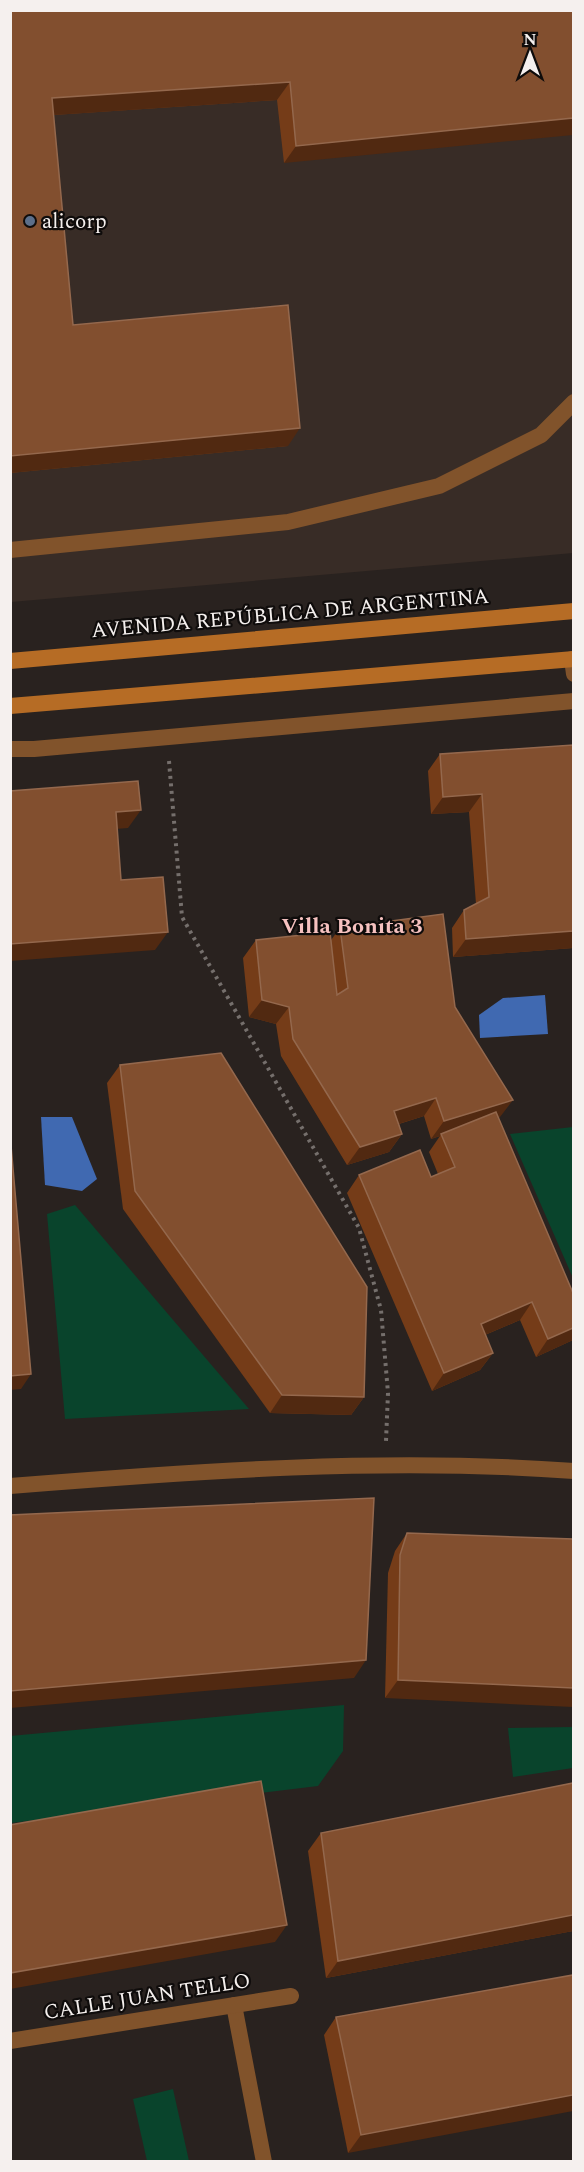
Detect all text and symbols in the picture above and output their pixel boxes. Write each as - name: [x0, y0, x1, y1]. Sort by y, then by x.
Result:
- north arrow: [500, 24, 560, 84]
- text: N: [523, 28, 537, 52]
- place label: alicorp: [42, 206, 107, 238]
- marker: alicorp: [23, 214, 37, 228]
- street label: AVENIDA REPÚBLICA DE ARGENTINA: [90, 581, 490, 647]
- district label: Villa Bonita 3: [281, 910, 423, 943]
- street label: CALLE JUAN TELLO: [41, 1965, 253, 2029]

